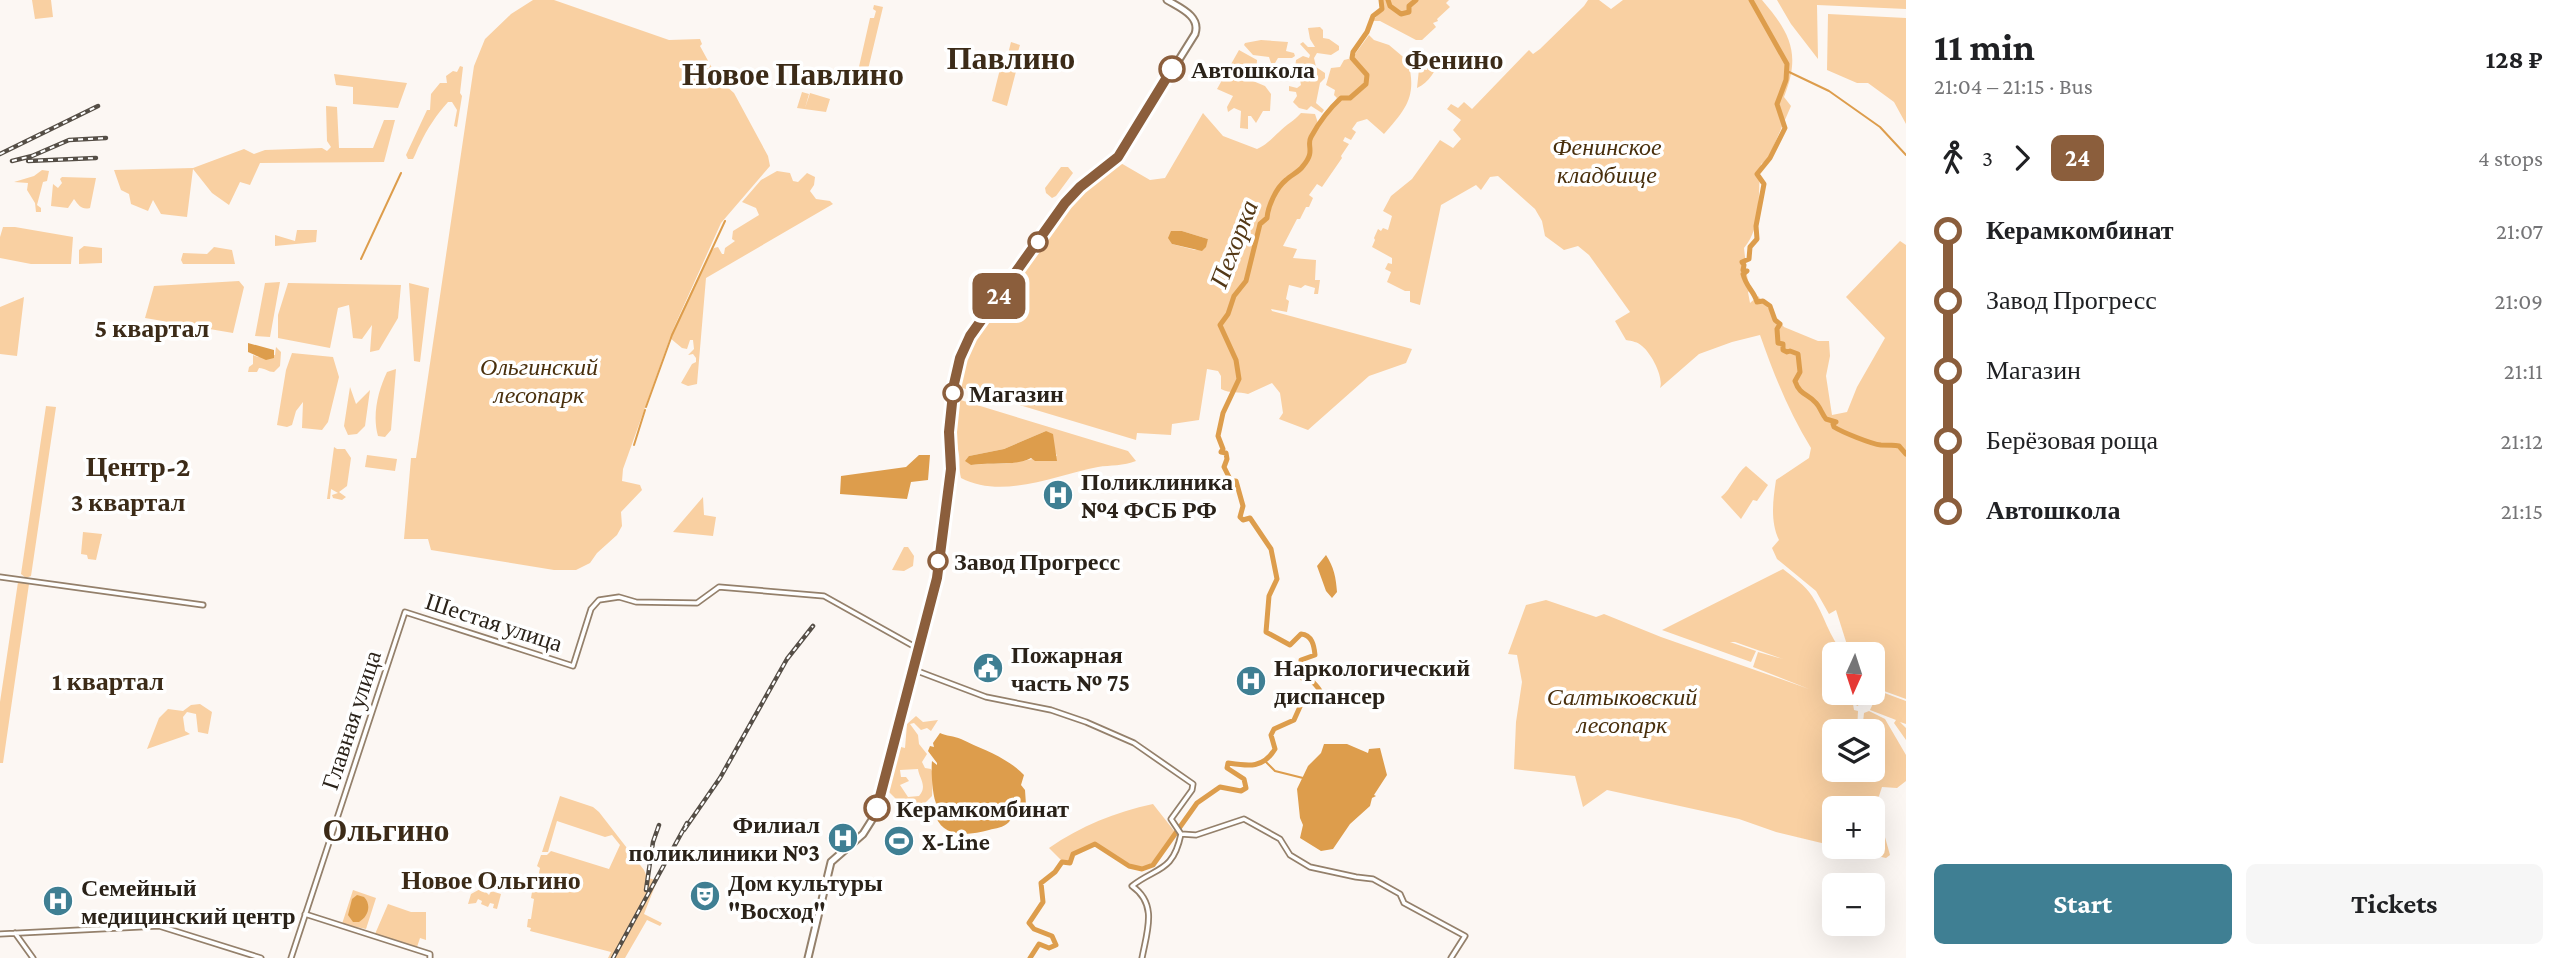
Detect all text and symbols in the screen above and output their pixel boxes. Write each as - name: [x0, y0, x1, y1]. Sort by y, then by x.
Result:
- text: 11 min: [1934, 26, 2035, 68]
- district label: Павлино: [947, 40, 1075, 76]
- district label: Фенино: [1405, 44, 1503, 75]
- text: 128 ₽: [2485, 45, 2543, 74]
- district label: Новое Павлино: [682, 56, 904, 92]
- marker: Автошкола: [1159, 56, 1185, 82]
- place label: Автошкола: [1191, 56, 1315, 83]
- text: 21:04 – 21:15 · Bus: [1934, 73, 2093, 99]
- park label: Фенинское кладбище: [1552, 133, 1662, 188]
- icon: walk: [1934, 139, 1972, 177]
- icon: forward: [2003, 139, 2041, 177]
- text: 24: [2065, 144, 2090, 171]
- text: 3: [1982, 145, 1993, 171]
- text: 4 stops: [2478, 145, 2543, 171]
- water label: Пехорка: [1204, 196, 1264, 293]
- text: Керамкомбинат: [1986, 216, 2173, 245]
- text: 21:07: [2496, 218, 2543, 244]
- unlabelled marker: [1028, 232, 1048, 252]
- line badge: 24: [968, 273, 1030, 319]
- text: 24: [986, 282, 1012, 309]
- text: Завод Прогресс: [1986, 286, 2157, 315]
- text: 21:09: [2494, 288, 2543, 314]
- district label: 5 квартал: [95, 314, 209, 343]
- park label: Ольгинский лесопарк: [480, 353, 598, 408]
- text: Магазин: [1986, 356, 2081, 385]
- text: 21:11: [2504, 358, 2543, 384]
- place label: Магазин: [969, 380, 1064, 407]
- marker: Магазин: [943, 383, 963, 403]
- text: Берёзовая роща: [1986, 426, 2158, 455]
- text: 21:12: [2501, 428, 2543, 454]
- district label: Центр-2: [86, 451, 190, 482]
- place label: Поликлиника №4 ФСБ РФ: [1081, 468, 1233, 523]
- hospital icon: Поликлиника №4 ФСБ РФ: [1041, 478, 1075, 512]
- district label: 3 квартал: [71, 488, 185, 517]
- text: Автошкола: [1986, 496, 2120, 525]
- text: 21:15: [2501, 498, 2543, 524]
- place label: Завод Прогресс: [954, 548, 1120, 575]
- marker: Завод Прогресс: [928, 551, 948, 571]
- street label: Шестая улица: [422, 587, 566, 657]
- place label: Пожарная часть № 75: [1011, 641, 1130, 696]
- north arrow: [1822, 642, 1885, 705]
- map controls: [1822, 642, 1885, 936]
- street label: Главная улица: [316, 647, 386, 793]
- public building icon: Пожарная часть № 75: [971, 651, 1005, 685]
- place label: Наркологический диспансер: [1274, 654, 1470, 709]
- hospital icon: Наркологический диспансер: [1234, 664, 1268, 698]
- district label: 1 квартал: [52, 667, 164, 696]
- park label: Салтыковский лесопарк: [1547, 683, 1697, 738]
- button: layers: [1822, 719, 1885, 782]
- marker: Керамкомбинат: [864, 795, 890, 821]
- place label: Керамкомбинат: [896, 795, 1069, 822]
- button: +: [1822, 796, 1885, 859]
- place label: Филиал поликлиники №3: [629, 811, 820, 866]
- district label: Ольгино: [322, 812, 450, 848]
- hospital icon: Филиал поликлиники №3: [826, 821, 860, 855]
- sports icon: X-Line: [882, 824, 916, 858]
- place label: X-Line: [922, 828, 990, 855]
- button: Start: [1934, 864, 2232, 944]
- button: Tickets: [2246, 864, 2543, 944]
- district label: Новое Ольгино: [401, 866, 581, 895]
- place label: Дом культуры "Восход": [728, 869, 883, 924]
- button: −: [1822, 873, 1885, 936]
- place label: Семейный медицинский центр: [81, 874, 296, 929]
- theatre icon: Дом культуры "Восход": [688, 879, 722, 913]
- hospital icon: Семейный медицинский центр: [41, 884, 75, 918]

